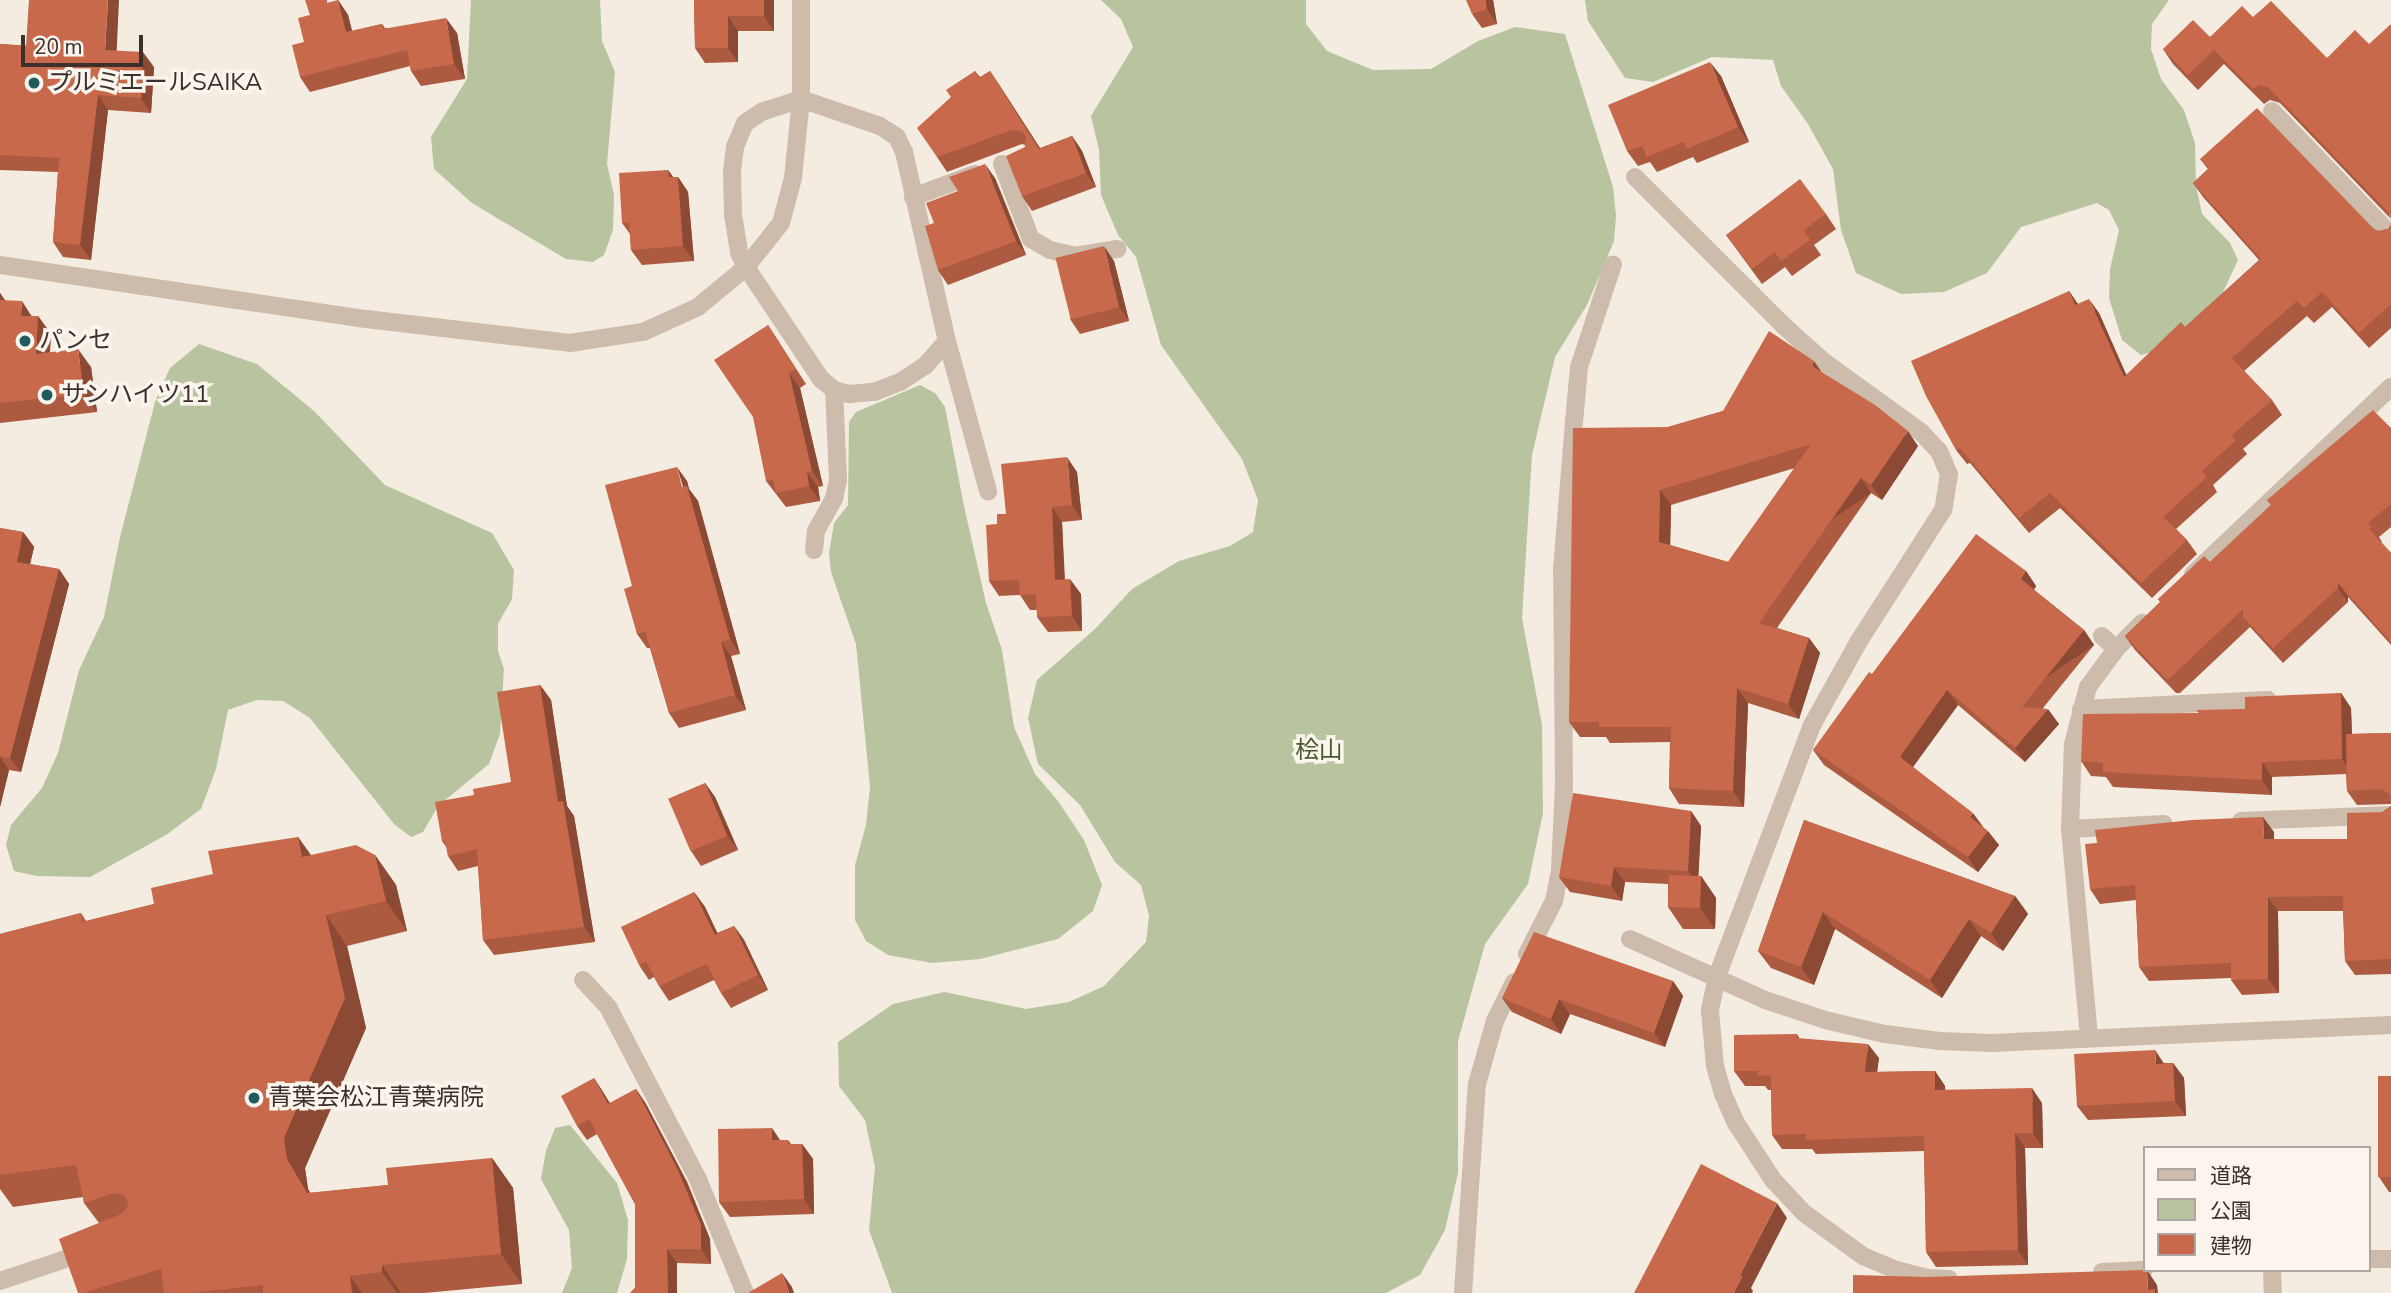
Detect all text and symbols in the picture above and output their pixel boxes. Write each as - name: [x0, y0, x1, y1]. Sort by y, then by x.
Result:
- scale bar: [24, 21, 147, 65]
- text: 20 m: [34, 33, 83, 61]
- place label: プルミエールSAIKA: [48, 69, 262, 97]
- marker: プルミエールSAIKA: [26, 75, 42, 91]
- place label: パンセ: [39, 327, 111, 355]
- marker: パンセ: [17, 333, 33, 349]
- place label: サンハイツ11: [61, 381, 210, 409]
- marker: サンハイツ11: [39, 387, 55, 403]
- park label: 桧山: [1295, 737, 1343, 765]
- place label: 青葉会松江青葉病院: [268, 1084, 484, 1112]
- marker: 青葉会松江青葉病院: [246, 1090, 262, 1106]
- legend: [2142, 1146, 2370, 1272]
- text: 道路: [2210, 1162, 2252, 1190]
- text: 公園: [2210, 1197, 2252, 1225]
- text: 建物: [2210, 1232, 2252, 1260]

